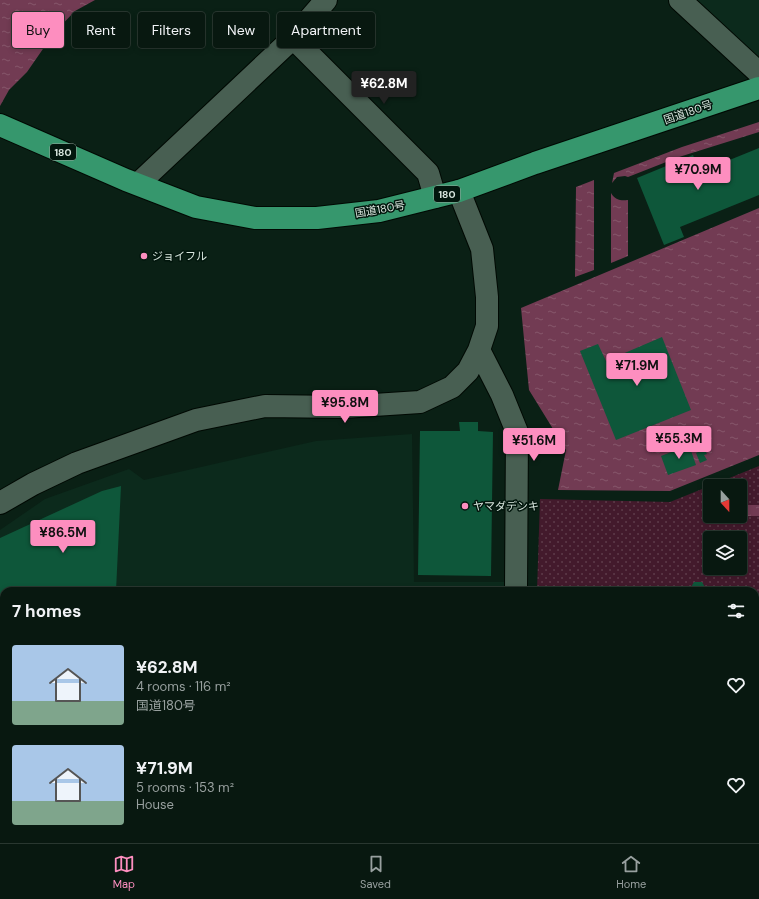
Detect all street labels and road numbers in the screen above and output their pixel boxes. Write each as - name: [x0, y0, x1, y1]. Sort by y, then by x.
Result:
- street label: 国道180号: [662, 97, 714, 127]
- road number: 180: [50, 144, 76, 160]
- road number: 180: [434, 186, 460, 202]
- street label: 国道180号: [354, 198, 406, 220]

